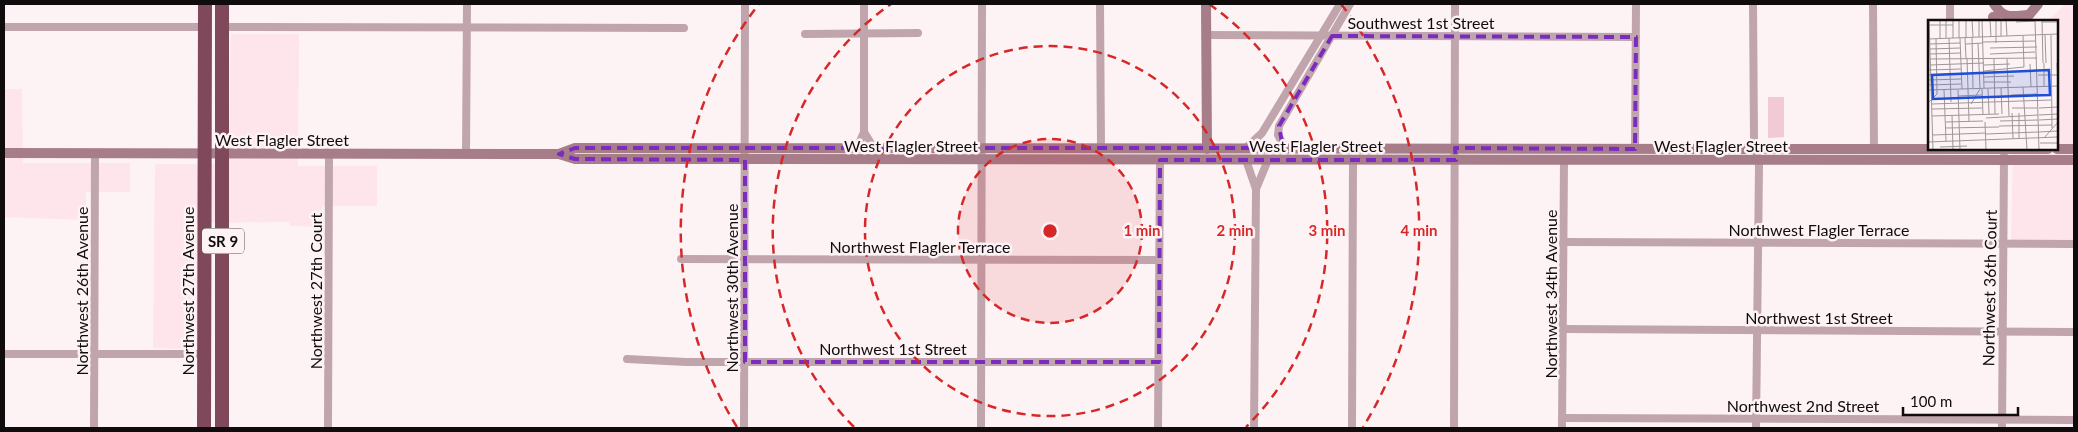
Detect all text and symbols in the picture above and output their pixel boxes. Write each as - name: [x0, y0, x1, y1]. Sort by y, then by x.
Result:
- street label: Southwest 1st Street: [1347, 13, 1495, 32]
- inset map: [1928, 20, 2058, 150]
- street label: West Flagler Street: [215, 130, 349, 149]
- street label: West Flagler Street: [844, 136, 978, 155]
- street label: West Flagler Street: [1249, 136, 1383, 155]
- street label: West Flagler Street: [1654, 136, 1788, 155]
- street label: Northwest 30th Avenue: [722, 204, 741, 372]
- street label: Northwest 26th Avenue: [72, 207, 91, 375]
- street label: Northwest 27th Avenue: [178, 207, 197, 375]
- street label: Northwest 36th Court: [1978, 209, 2000, 366]
- street label: Northwest 34th Avenue: [1541, 210, 1560, 378]
- street label: Northwest 27th Court: [306, 212, 325, 369]
- street label: Northwest Flagler Terrace: [1729, 220, 1909, 239]
- text: 1 min: [1123, 221, 1161, 239]
- text: 2 min: [1216, 221, 1254, 239]
- text: 3 min: [1308, 221, 1346, 239]
- text: 4 min: [1400, 221, 1438, 239]
- centre of rings: [1041, 222, 1059, 240]
- road number: SR 9: [202, 228, 244, 254]
- street label: Northwest Flagler Terrace: [830, 237, 1010, 256]
- street label: Northwest 1st Street: [1745, 308, 1893, 327]
- street label: Northwest 1st Street: [819, 339, 967, 358]
- scale bar: [1903, 384, 2018, 416]
- text: 100 m: [1910, 392, 1952, 410]
- street label: Northwest 2nd Street: [1727, 396, 1880, 415]

